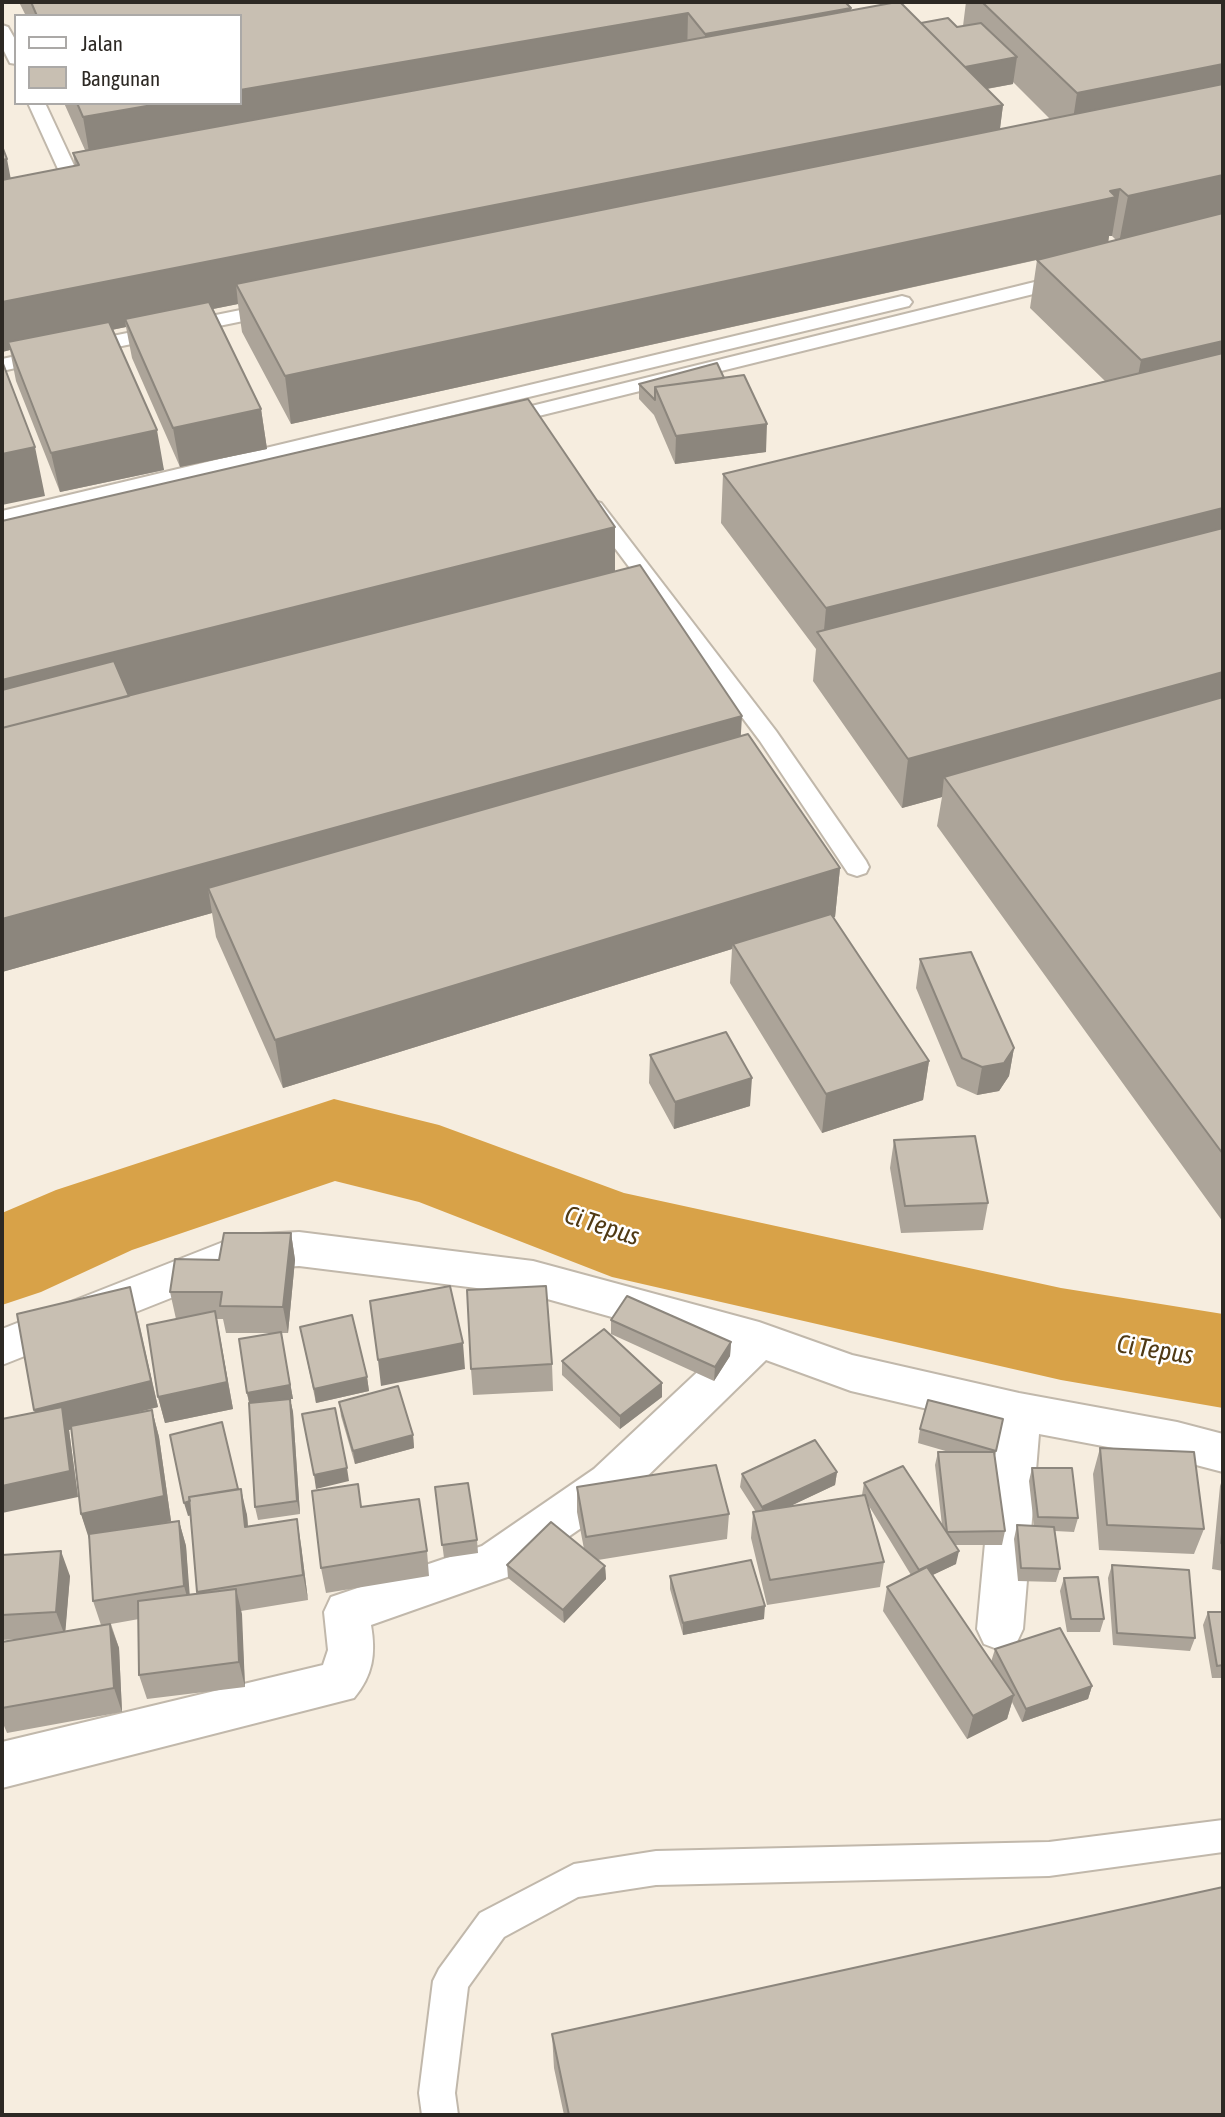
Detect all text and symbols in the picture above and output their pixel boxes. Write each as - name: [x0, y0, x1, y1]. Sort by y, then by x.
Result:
- legend: [14, 14, 242, 105]
- text: Jalan: [81, 31, 123, 55]
- text: Bangunan: [81, 66, 160, 90]
- water label: Ci Tepus: [561, 1199, 643, 1253]
- water label: Ci Tepus: [1115, 1329, 1195, 1371]

